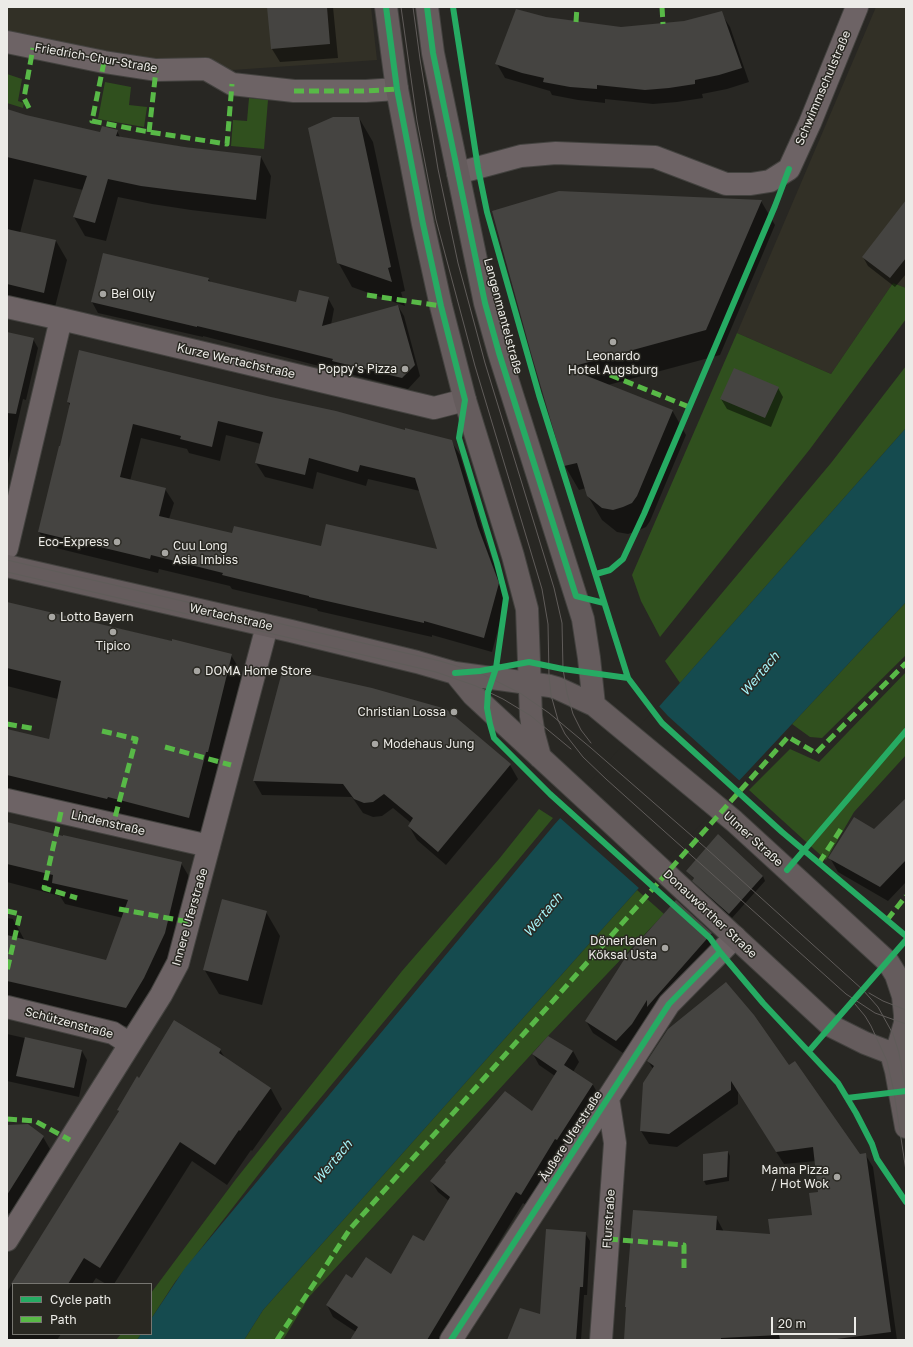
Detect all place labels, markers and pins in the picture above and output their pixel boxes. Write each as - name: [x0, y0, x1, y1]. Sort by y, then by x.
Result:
- place label: Bei Olly: [111, 287, 155, 301]
- marker: Bei Olly: [98, 289, 108, 299]
- marker: Leonardo Hotel Augsburg: [608, 337, 618, 347]
- place label: Leonardo Hotel Augsburg: [568, 349, 658, 377]
- place label: Poppy's Pizza: [318, 362, 397, 376]
- marker: Poppy's Pizza: [400, 364, 410, 374]
- place label: Eco-Express: [38, 535, 109, 549]
- marker: Eco-Express: [112, 537, 122, 547]
- place label: Cuu Long Asia Imbiss: [173, 539, 238, 567]
- marker: Cuu Long Asia Imbiss: [160, 548, 170, 558]
- place label: Lotto Bayern: [60, 610, 134, 624]
- marker: Lotto Bayern: [47, 612, 57, 622]
- marker: Tipico: [108, 627, 118, 637]
- place label: Tipico: [96, 639, 130, 653]
- place label: DOMA Home Store: [205, 664, 311, 678]
- marker: DOMA Home Store: [192, 666, 202, 676]
- place label: Christian Lossa: [358, 705, 446, 719]
- marker: Christian Lossa: [449, 707, 459, 717]
- place label: Modehaus Jung: [383, 737, 474, 751]
- marker: Modehaus Jung: [370, 739, 380, 749]
- place label: Dönerladen Köksal Usta: [588, 934, 657, 962]
- marker: Dönerladen Köksal Usta: [660, 943, 670, 953]
- place label: Mama Pizza / Hot Wok: [761, 1163, 829, 1191]
- marker: Mama Pizza / Hot Wok: [832, 1172, 842, 1182]

